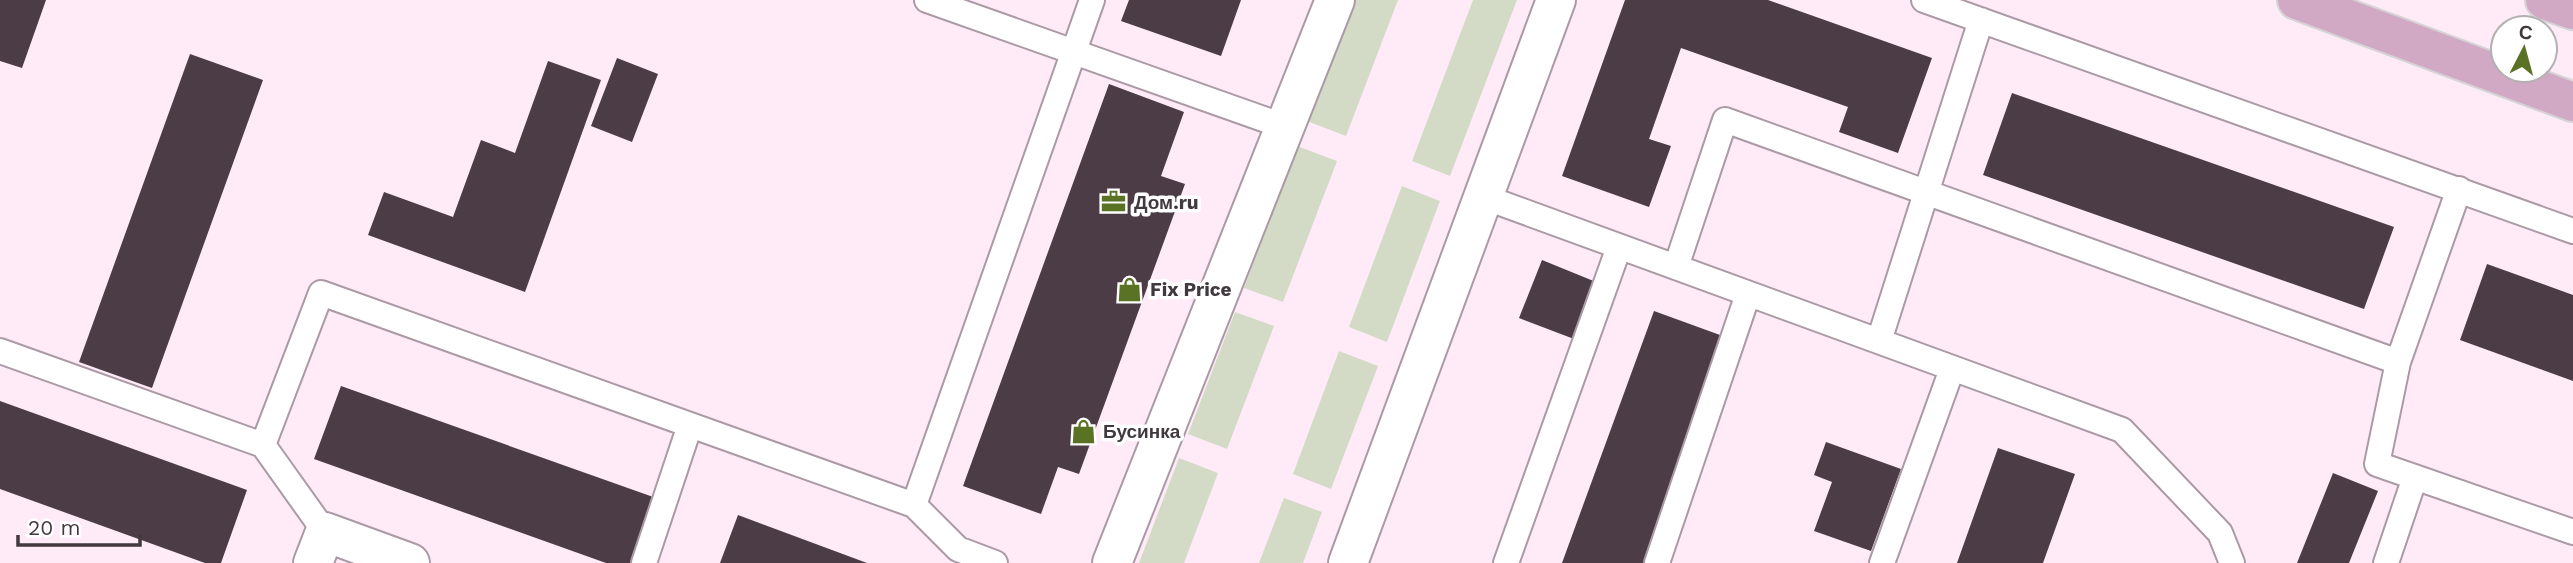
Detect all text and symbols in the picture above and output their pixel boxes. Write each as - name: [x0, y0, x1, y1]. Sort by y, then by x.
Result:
- north arrow: [2489, 14, 2559, 84]
- text: С: [2518, 20, 2534, 45]
- office icon: Дом.ru: [1100, 188, 1128, 216]
- place label: Дом.ru: [1134, 191, 1199, 214]
- shop icon: Fix Price: [1116, 275, 1144, 303]
- place label: Fix Price: [1150, 278, 1232, 301]
- shop icon: Бусинка: [1069, 417, 1097, 445]
- place label: Бусинка: [1103, 420, 1181, 443]
- scale bar: [18, 504, 140, 548]
- text: 20 m: [28, 515, 80, 540]

